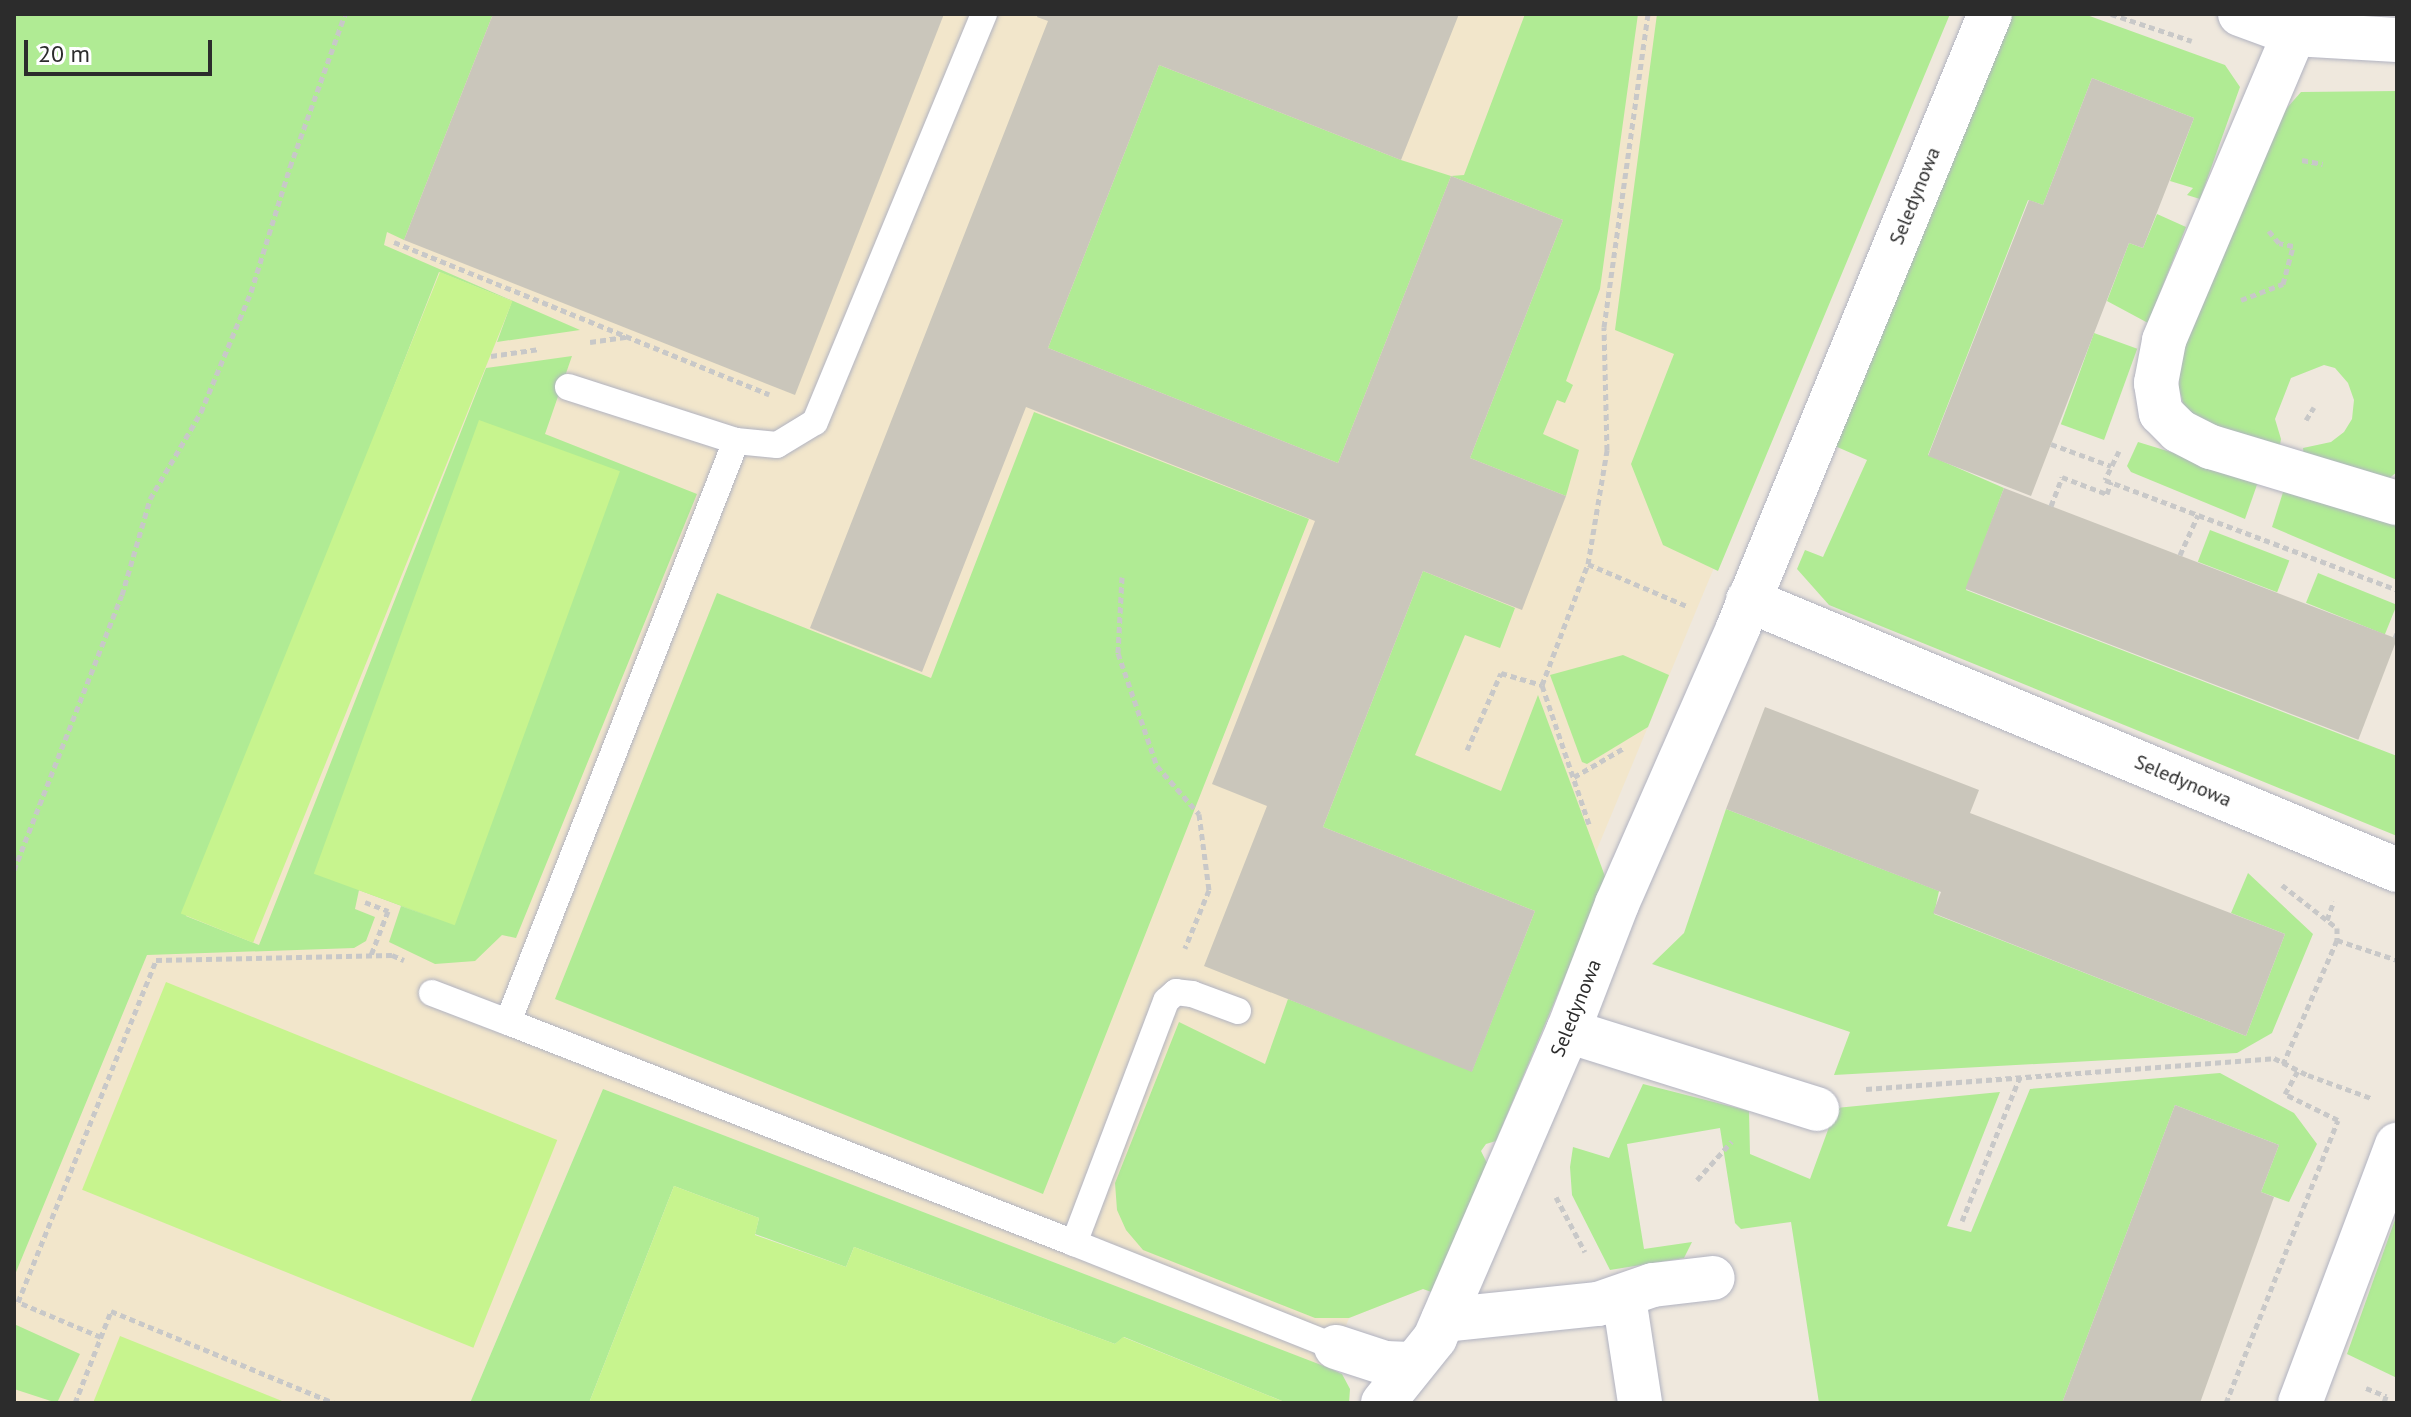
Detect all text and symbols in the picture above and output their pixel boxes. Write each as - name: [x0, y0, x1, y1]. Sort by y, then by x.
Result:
- scale bar: [28, 24, 216, 74]
- text: 20 m: [38, 38, 90, 69]
- street label: Seledynowa: [1885, 144, 1945, 248]
- street label: Seledynowa: [2131, 750, 2235, 812]
- street label: Seledynowa: [1546, 956, 1606, 1060]

